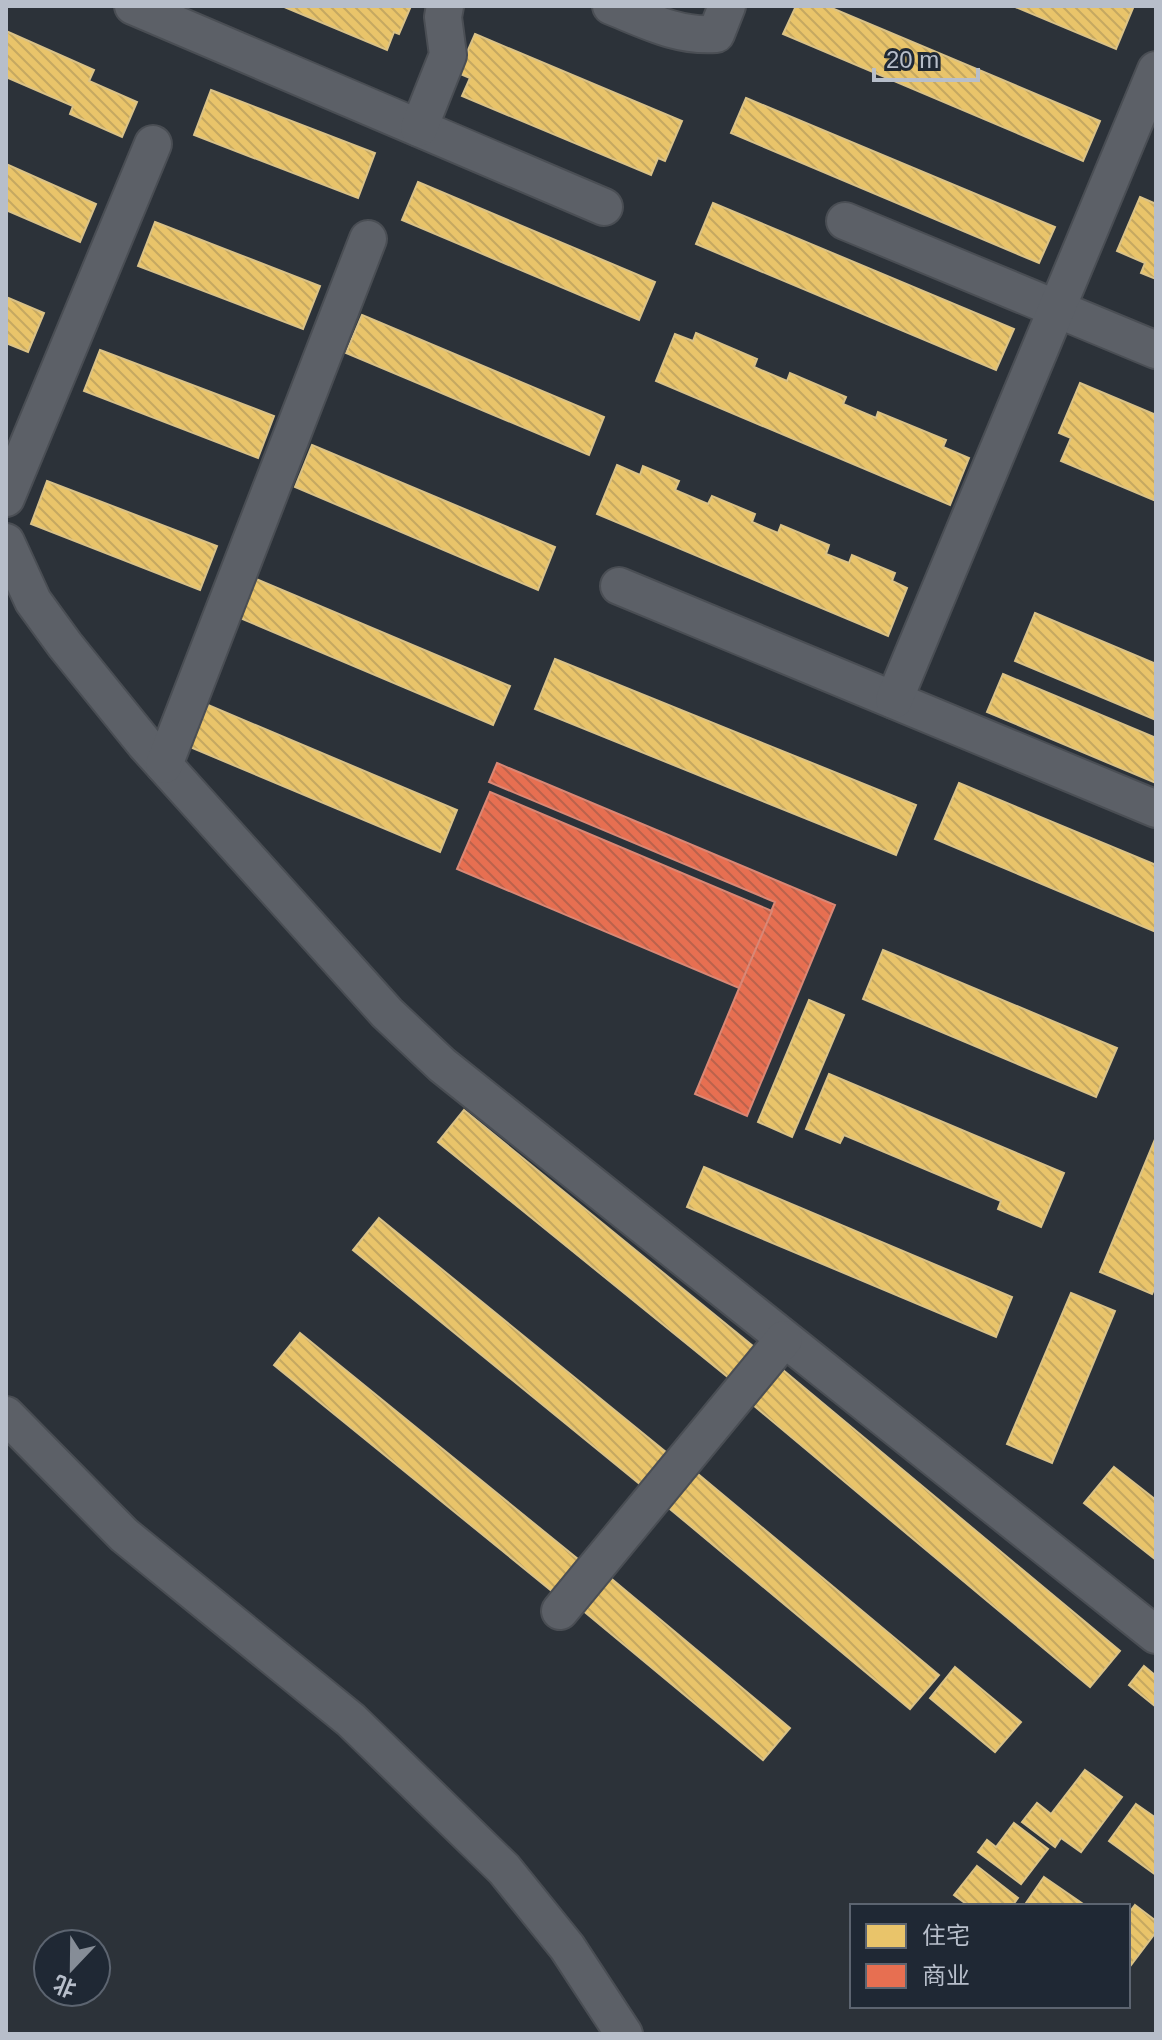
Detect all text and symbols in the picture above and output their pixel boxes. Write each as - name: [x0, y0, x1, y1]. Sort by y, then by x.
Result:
- scale bar: [874, 32, 978, 82]
- text: 20 m: [886, 46, 939, 73]
- legend: [850, 1904, 1130, 2008]
- text: 住宅: [922, 1922, 970, 1949]
- north arrow: [32, 1928, 112, 2008]
- text: 商业: [922, 1962, 970, 1989]
- text: 北: [50, 1970, 80, 2002]

